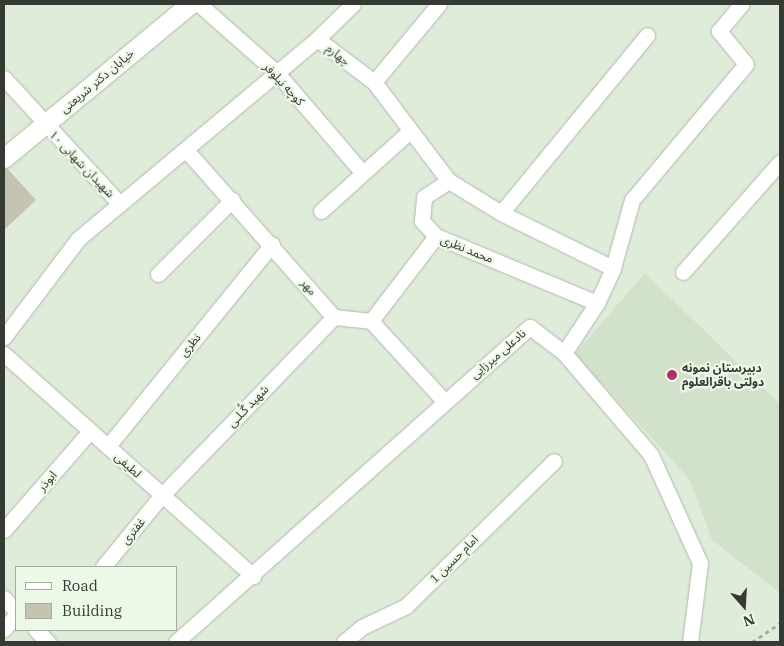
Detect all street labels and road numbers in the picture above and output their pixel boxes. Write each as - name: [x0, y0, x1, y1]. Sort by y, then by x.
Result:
- street label: چهارم: [323, 41, 353, 69]
- street label: خیابان دکتر شریعتی: [57, 46, 137, 116]
- street label: کوچه نیلوفر: [261, 60, 307, 108]
- street label: شهیدان شهابی ۱۰: [46, 127, 118, 201]
- street label: محمد نظری: [438, 232, 496, 266]
- street label: مهر: [298, 276, 320, 298]
- street label: نادعلی میرزایی: [467, 326, 529, 382]
- street label: نظری: [176, 331, 204, 359]
- street label: شهید گُـلـی: [224, 382, 272, 430]
- street label: لطیفی: [112, 449, 144, 481]
- street label: ابوذر: [34, 468, 60, 494]
- street label: غفتری: [118, 515, 148, 547]
- street label: امام حسین 1: [427, 532, 481, 586]

